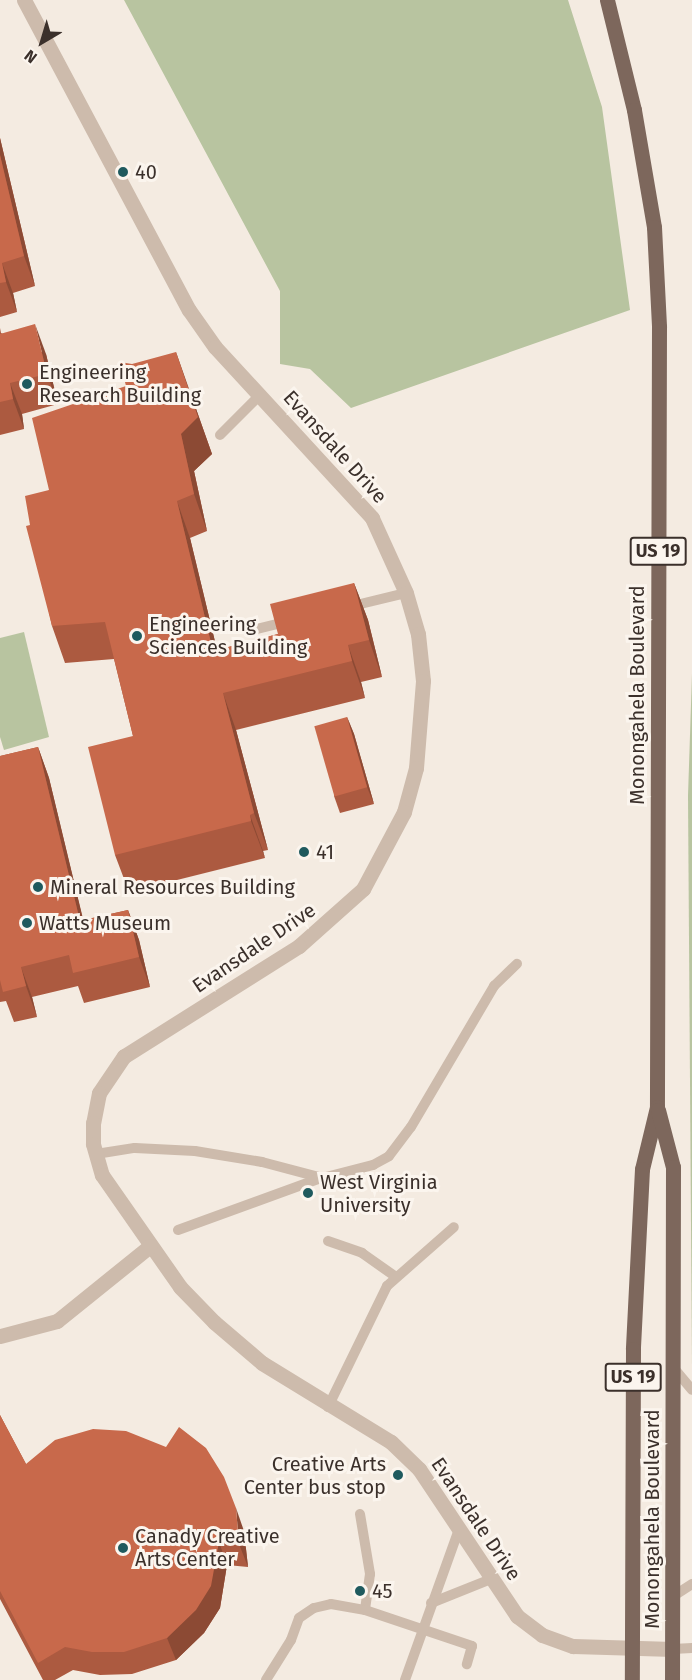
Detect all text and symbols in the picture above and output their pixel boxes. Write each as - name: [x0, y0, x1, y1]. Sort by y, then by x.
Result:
- north arrow: [12, 12, 72, 72]
- text: N: [21, 46, 41, 67]
- place label: 40: [135, 160, 157, 184]
- marker: 40: [116, 165, 130, 179]
- place label: Engineering Research Building: [39, 360, 201, 407]
- marker: Engineering Research Building: [20, 377, 34, 391]
- street label: Evansdale Drive: [278, 386, 392, 508]
- road number: US 19: [630, 536, 686, 566]
- street label: Monongahela Boulevard: [625, 585, 649, 805]
- place label: Engineering Sciences Building: [149, 612, 307, 659]
- marker: Engineering Sciences Building: [130, 629, 144, 643]
- place label: 41: [316, 840, 334, 864]
- marker: 41: [297, 845, 311, 859]
- place label: Mineral Resources Building: [50, 875, 295, 899]
- marker: Mineral Resources Building: [31, 880, 45, 894]
- street label: Evansdale Drive: [188, 898, 320, 998]
- place label: Watts Museum: [39, 911, 171, 935]
- marker: Watts Museum: [20, 916, 34, 930]
- place label: West Virginia University: [320, 1170, 438, 1217]
- marker: West Virginia University: [301, 1186, 315, 1200]
- road number: US 19: [604, 1362, 662, 1392]
- street label: Monongahela Boulevard: [640, 1409, 664, 1629]
- place label: Creative Arts Center bus stop: [244, 1452, 386, 1499]
- street label: Evansdale Drive: [426, 1453, 526, 1585]
- marker: Creative Arts Center bus stop: [391, 1468, 405, 1482]
- place label: Canady Creative Arts Center: [135, 1524, 280, 1571]
- marker: Canady Creative Arts Center: [116, 1541, 130, 1555]
- place label: 45: [372, 1579, 392, 1603]
- marker: 45: [353, 1584, 367, 1598]

